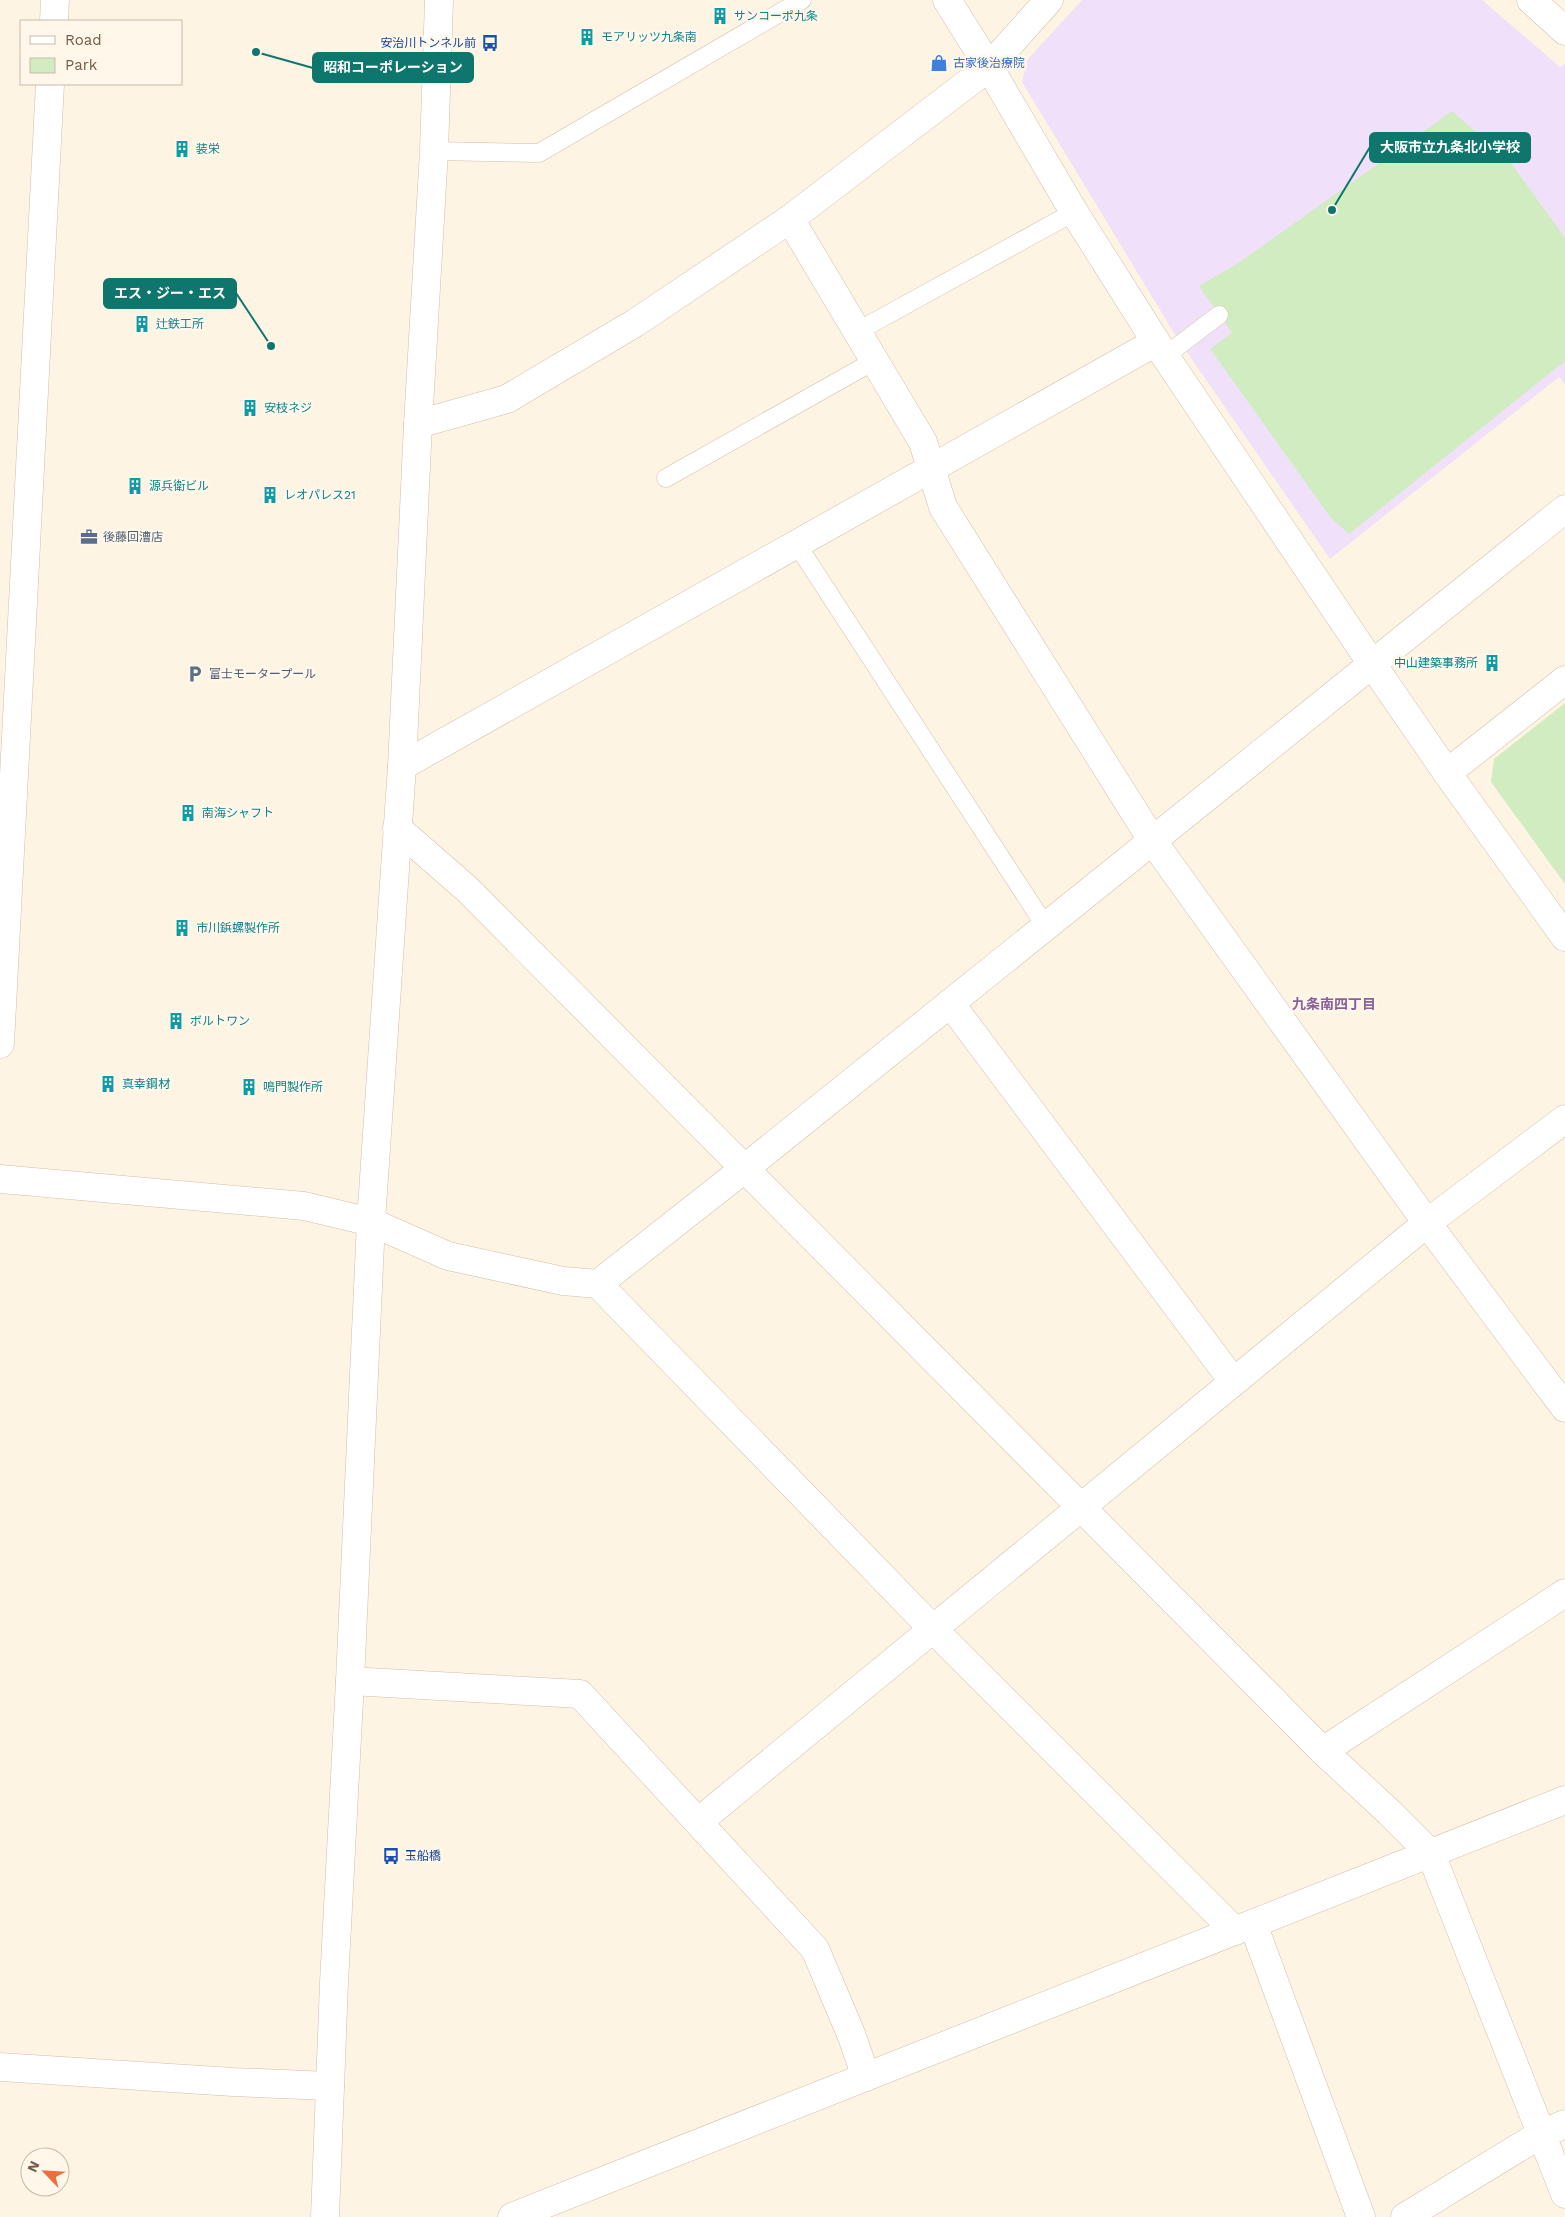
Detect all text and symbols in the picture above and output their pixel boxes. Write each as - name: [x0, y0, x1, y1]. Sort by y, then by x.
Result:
- building icon: サンコーポ九条: [710, 6, 730, 26]
- place label: サンコーポ九条: [734, 9, 818, 23]
- legend: [20, 20, 182, 85]
- building icon: モアリッツ九条南: [577, 27, 597, 47]
- place label: モアリッツ九条南: [601, 30, 697, 44]
- text: Road: [65, 31, 102, 49]
- bus stop icon: 安治川トンネル前: [480, 33, 500, 53]
- place label: 安治川トンネル前: [380, 36, 476, 50]
- callout: 昭和コーポレーション: [313, 53, 473, 82]
- shop icon: 古家後治療院: [929, 53, 949, 73]
- text: Park: [65, 56, 98, 74]
- place label: 古家後治療院: [953, 56, 1025, 70]
- text: 昭和コーポレーション: [323, 59, 463, 75]
- callout: 大阪市立九条北小学校: [1370, 133, 1530, 162]
- building icon: 装栄: [172, 139, 192, 159]
- text: 大阪市立九条北小学校: [1380, 139, 1520, 155]
- place label: 装栄: [196, 142, 220, 156]
- callout: エス・ジー・エス: [104, 279, 236, 308]
- text: エス・ジー・エス: [114, 285, 226, 301]
- building icon: 辻鉄工所: [132, 314, 152, 334]
- place label: 辻鉄工所: [156, 317, 204, 331]
- building icon: 安枝ネジ: [240, 398, 260, 418]
- place label: 安枝ネジ: [264, 401, 312, 415]
- building icon: 源兵衛ビル: [125, 476, 145, 496]
- place label: 源兵衛ビル: [149, 479, 209, 493]
- building icon: レオパレス21: [260, 485, 280, 505]
- place label: レオパレス21: [284, 488, 356, 502]
- office icon: 後藤回漕店: [79, 527, 99, 547]
- place label: 後藤回漕店: [103, 530, 163, 544]
- building icon: 中山建築事務所: [1482, 653, 1502, 673]
- place label: 中山建築事務所: [1394, 656, 1478, 670]
- parking icon: 富士モータープール: [185, 664, 205, 684]
- place label: 富士モータープール: [209, 667, 316, 681]
- building icon: 南海シャフト: [178, 803, 198, 823]
- place label: 南海シャフト: [202, 806, 274, 820]
- building icon: 市川鋲螺製作所: [172, 918, 192, 938]
- place label: 市川鋲螺製作所: [196, 921, 280, 935]
- district label: 九条南四丁目: [1292, 996, 1376, 1012]
- building icon: ボルトワン: [166, 1011, 186, 1031]
- place label: ボルトワン: [190, 1014, 250, 1028]
- building icon: 真幸鋼材: [98, 1074, 118, 1094]
- place label: 真幸鋼材: [122, 1077, 170, 1091]
- building icon: 鳴門製作所: [239, 1077, 259, 1097]
- place label: 鳴門製作所: [263, 1080, 323, 1094]
- bus stop icon: 玉船橋: [381, 1846, 401, 1866]
- place label: 玉船橋: [405, 1849, 441, 1863]
- north arrow: [20, 2147, 70, 2197]
- text: N: [24, 2158, 43, 2175]

